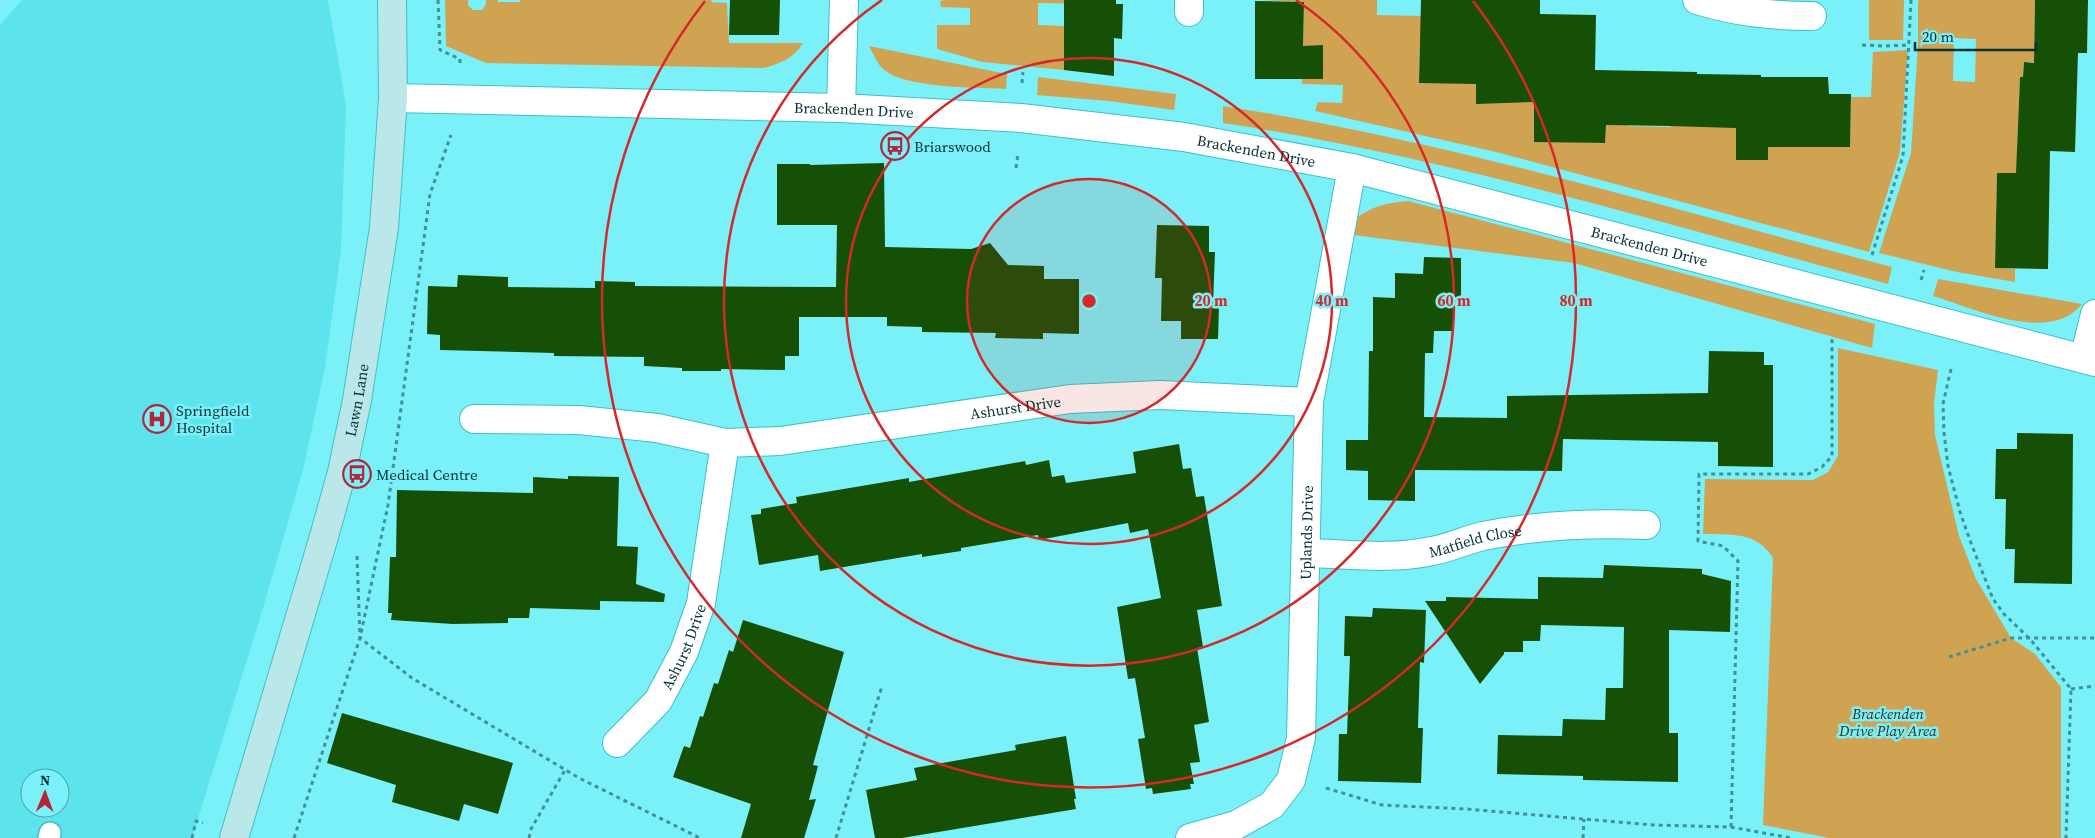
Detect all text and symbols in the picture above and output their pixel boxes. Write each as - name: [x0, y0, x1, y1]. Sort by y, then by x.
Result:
- scale bar: [1915, 20, 2036, 52]
- text: 20 m: [1922, 26, 1954, 47]
- street label: Brackenden Drive: [794, 96, 915, 123]
- street label: Brackenden Drive: [1195, 129, 1318, 172]
- bus stop icon: Briarswood: [880, 131, 910, 161]
- place label: Briarswood: [914, 136, 991, 157]
- street label: Brackenden Drive: [1589, 220, 1711, 271]
- text: 20 m: [1194, 290, 1228, 311]
- text: 40 m: [1315, 290, 1349, 311]
- text: 60 m: [1437, 290, 1471, 311]
- text: 80 m: [1559, 290, 1593, 311]
- centre of rings: [1080, 292, 1098, 310]
- street label: Lawn Lane: [339, 362, 373, 438]
- street label: Ashurst Drive: [969, 390, 1063, 424]
- place label: Springfield Hospital: [176, 400, 250, 438]
- hospital icon: Springfield Hospital: [142, 404, 172, 434]
- bus stop icon: Medical Centre: [342, 459, 372, 489]
- place label: Medical Centre: [376, 464, 478, 485]
- street label: Uplands Drive: [1294, 485, 1318, 580]
- street label: Matfield Close: [1427, 519, 1523, 562]
- street label: Ashurst Drive: [656, 601, 711, 693]
- park label: Brackenden Drive Play Area: [1838, 703, 1937, 741]
- north arrow: [20, 768, 70, 818]
- text: N: [40, 770, 51, 790]

